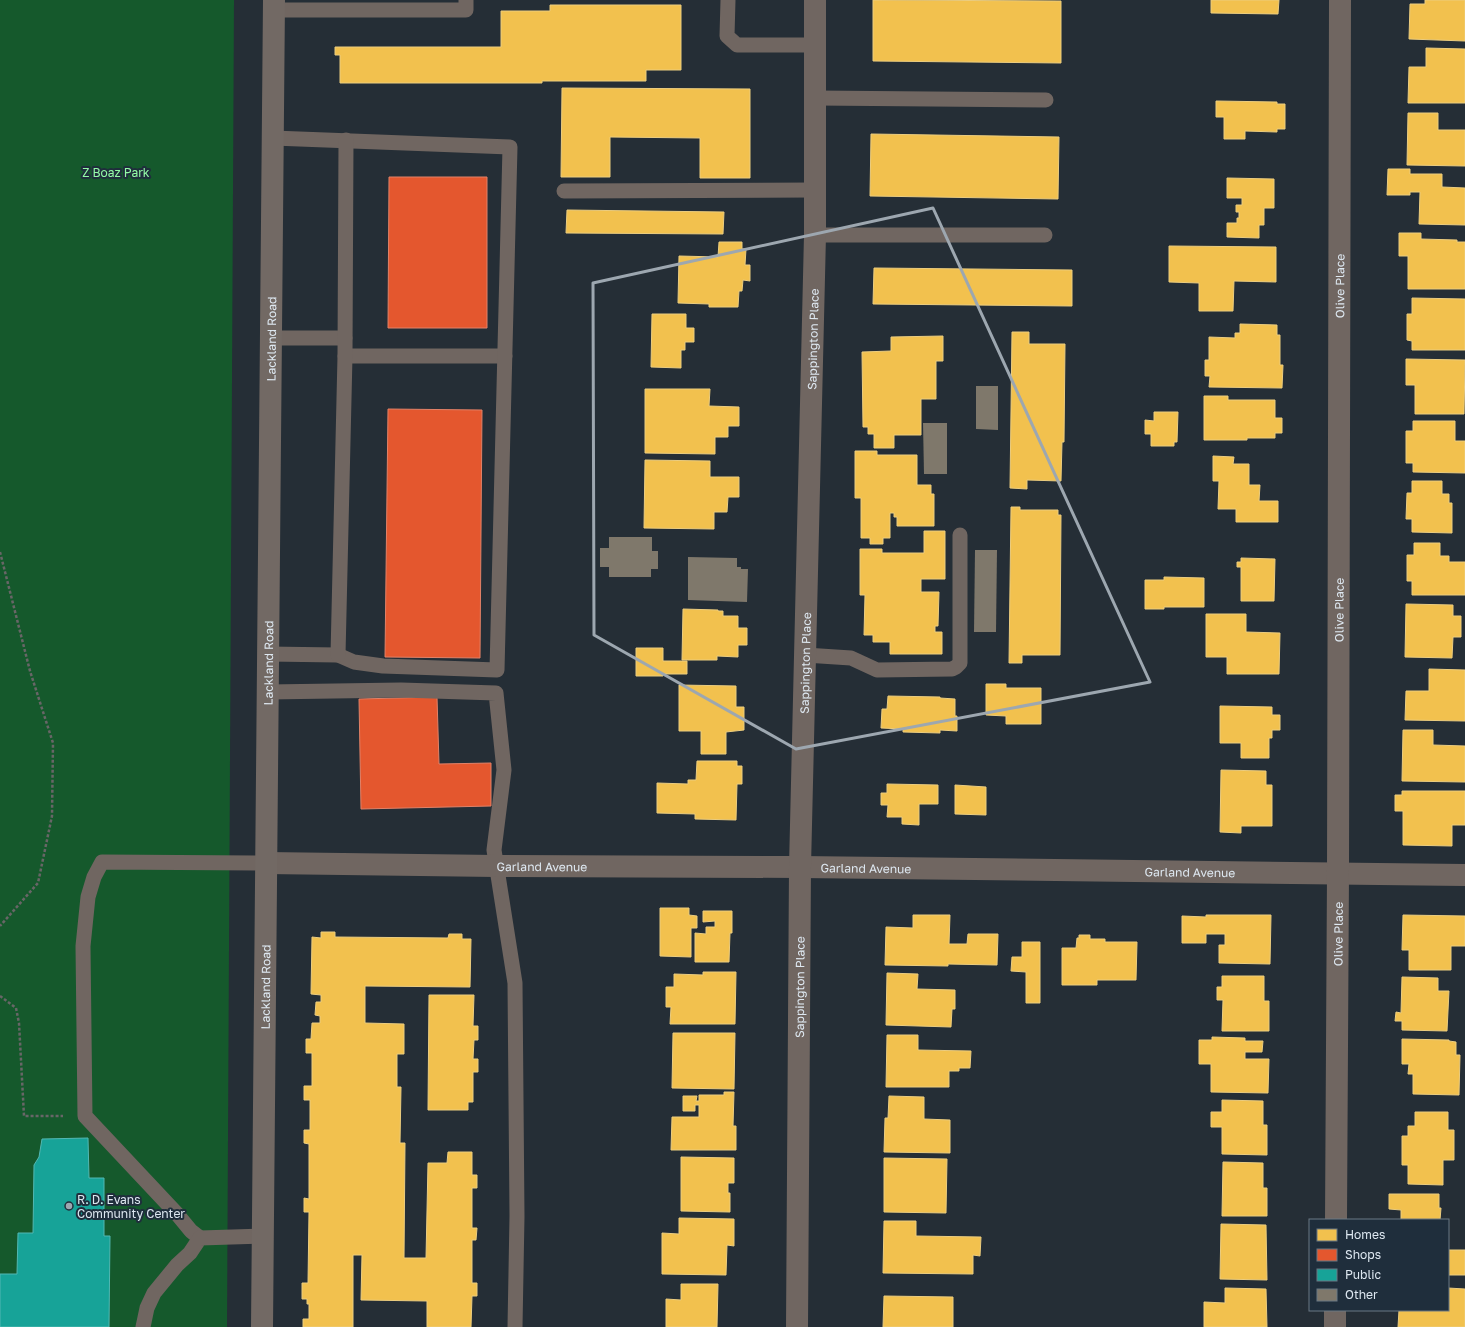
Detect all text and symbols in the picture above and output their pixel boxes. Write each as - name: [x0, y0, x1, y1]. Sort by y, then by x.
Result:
- park label: Z Boaz Park: [82, 165, 150, 180]
- street label: Olive Place: [1332, 254, 1347, 318]
- street label: Sappington Place: [804, 288, 821, 390]
- street label: Lackland Road: [263, 297, 279, 382]
- street label: Olive Place: [1331, 578, 1346, 642]
- street label: Sappington Place: [796, 612, 814, 714]
- street label: Lackland Road: [260, 621, 276, 706]
- street label: Garland Avenue: [497, 859, 587, 874]
- street label: Garland Avenue: [821, 860, 911, 876]
- street label: Garland Avenue: [1144, 864, 1235, 880]
- street label: Olive Place: [1330, 902, 1345, 966]
- street label: Sappington Place: [791, 936, 807, 1038]
- street label: Lackland Road: [257, 944, 273, 1030]
- place label: R. D. Evans Community Center: [77, 1192, 185, 1221]
- marker: R. D. Evans Community Center: [64, 1201, 74, 1211]
- legend: [1309, 1219, 1449, 1311]
- text: Homes: [1345, 1227, 1385, 1242]
- text: Shops: [1345, 1247, 1381, 1262]
- text: Public: [1345, 1267, 1382, 1282]
- text: Other: [1345, 1287, 1378, 1302]

